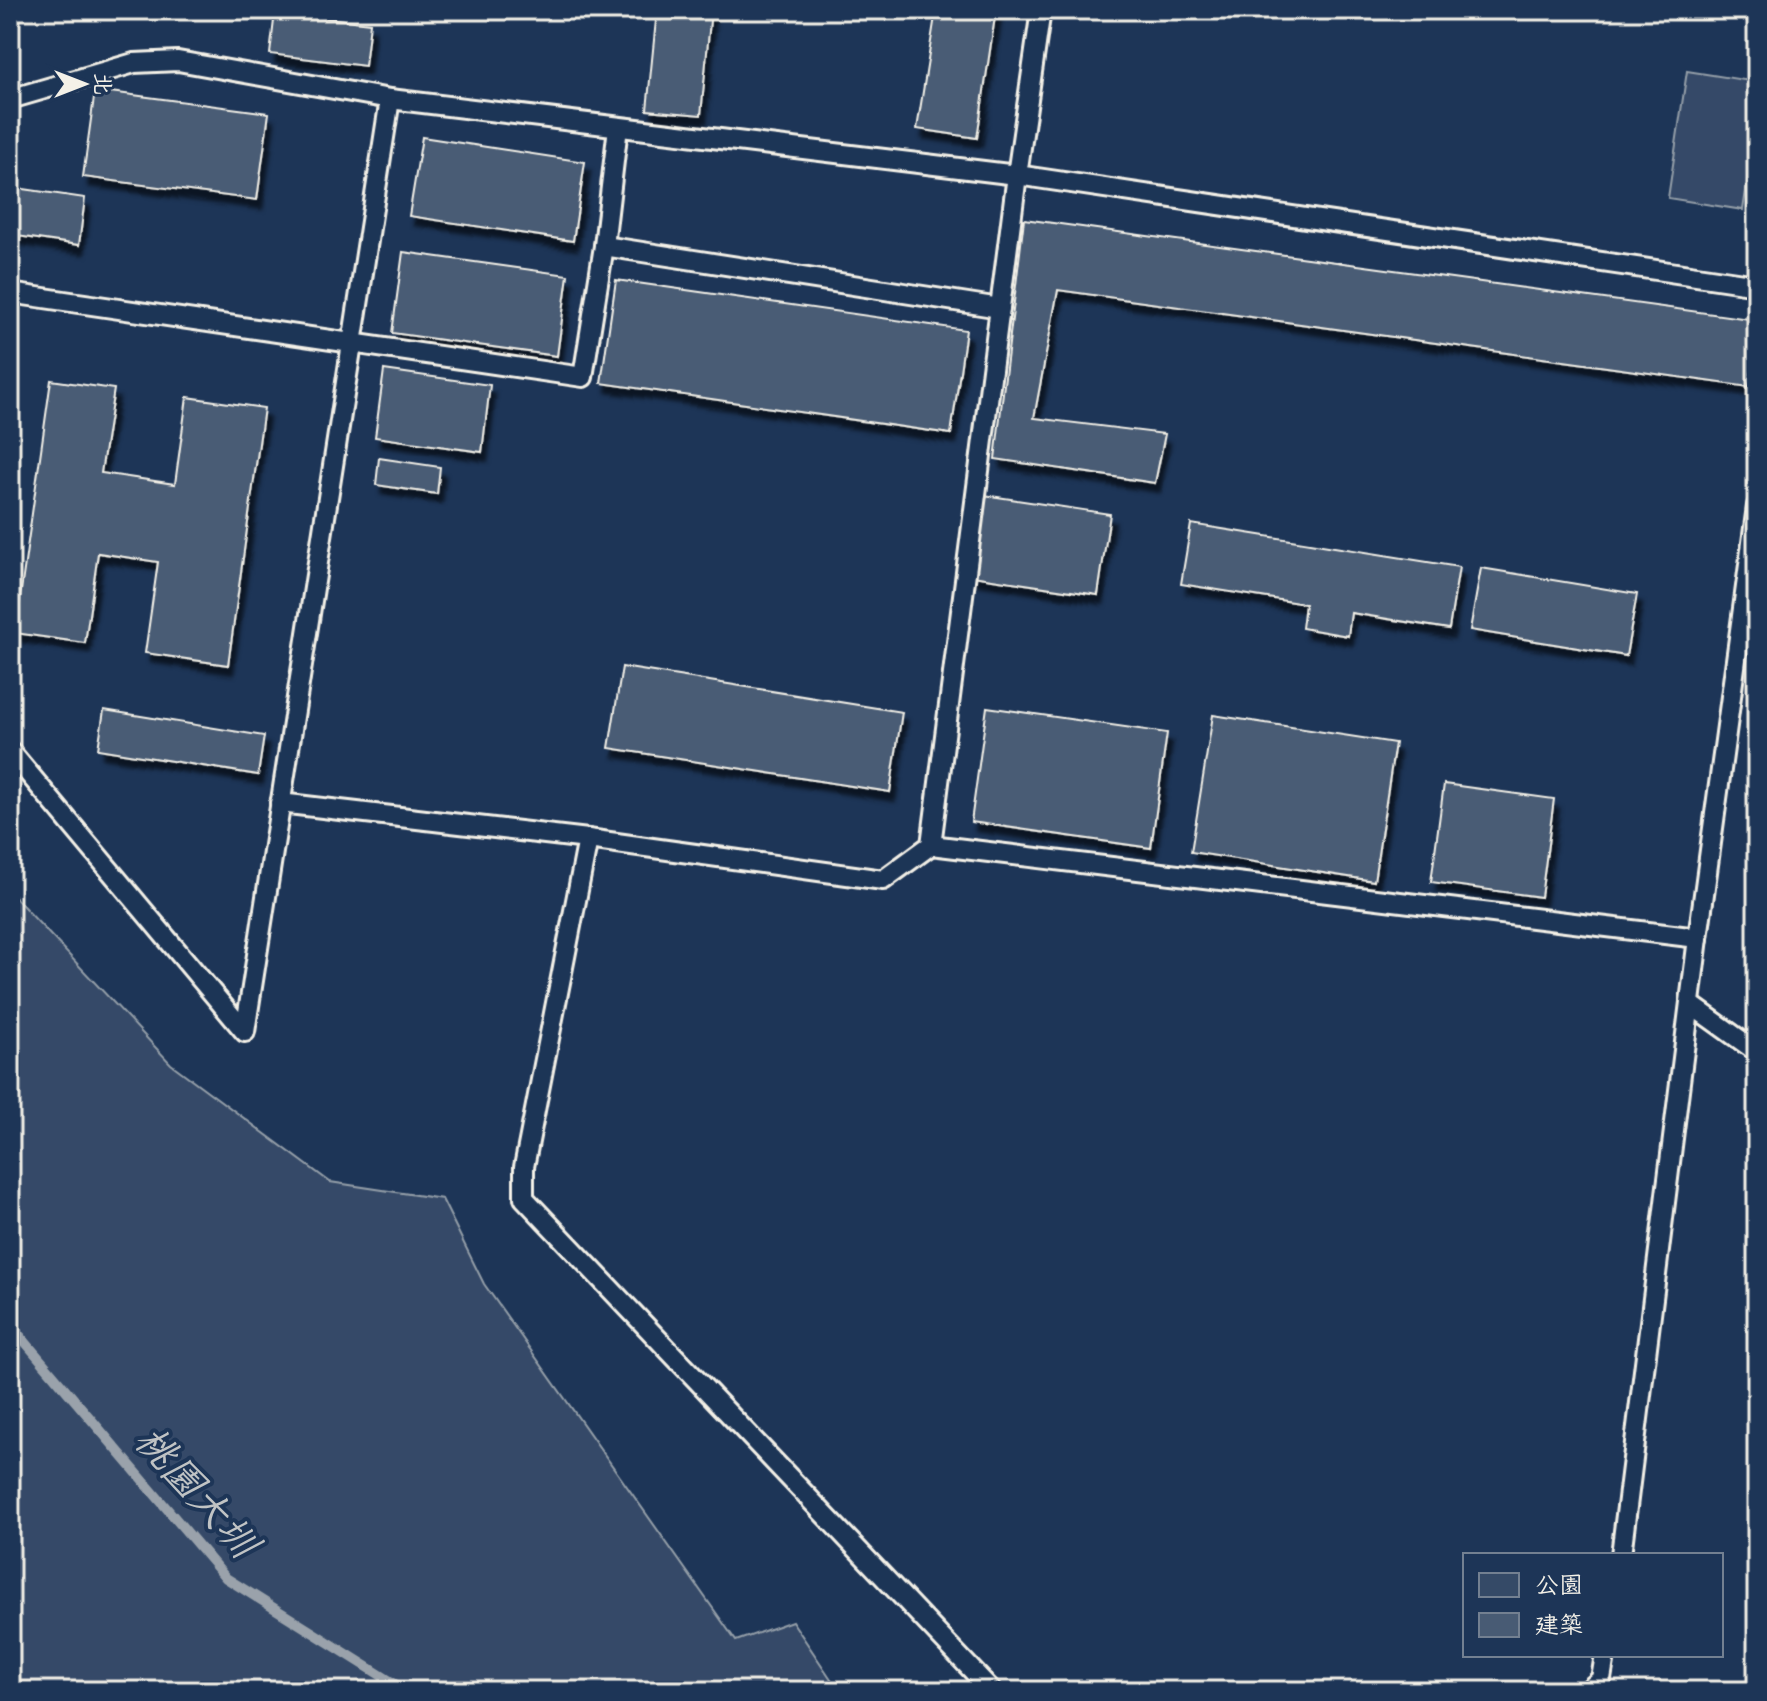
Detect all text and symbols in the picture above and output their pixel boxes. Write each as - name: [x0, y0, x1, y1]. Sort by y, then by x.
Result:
- north arrow: [44, 44, 124, 124]
- text: 北: [89, 73, 117, 95]
- water label: 桃園大圳: [124, 1415, 271, 1571]
- legend: [1463, 1553, 1723, 1657]
- text: 公園: [1535, 1570, 1583, 1600]
- text: 建築: [1535, 1610, 1583, 1640]

